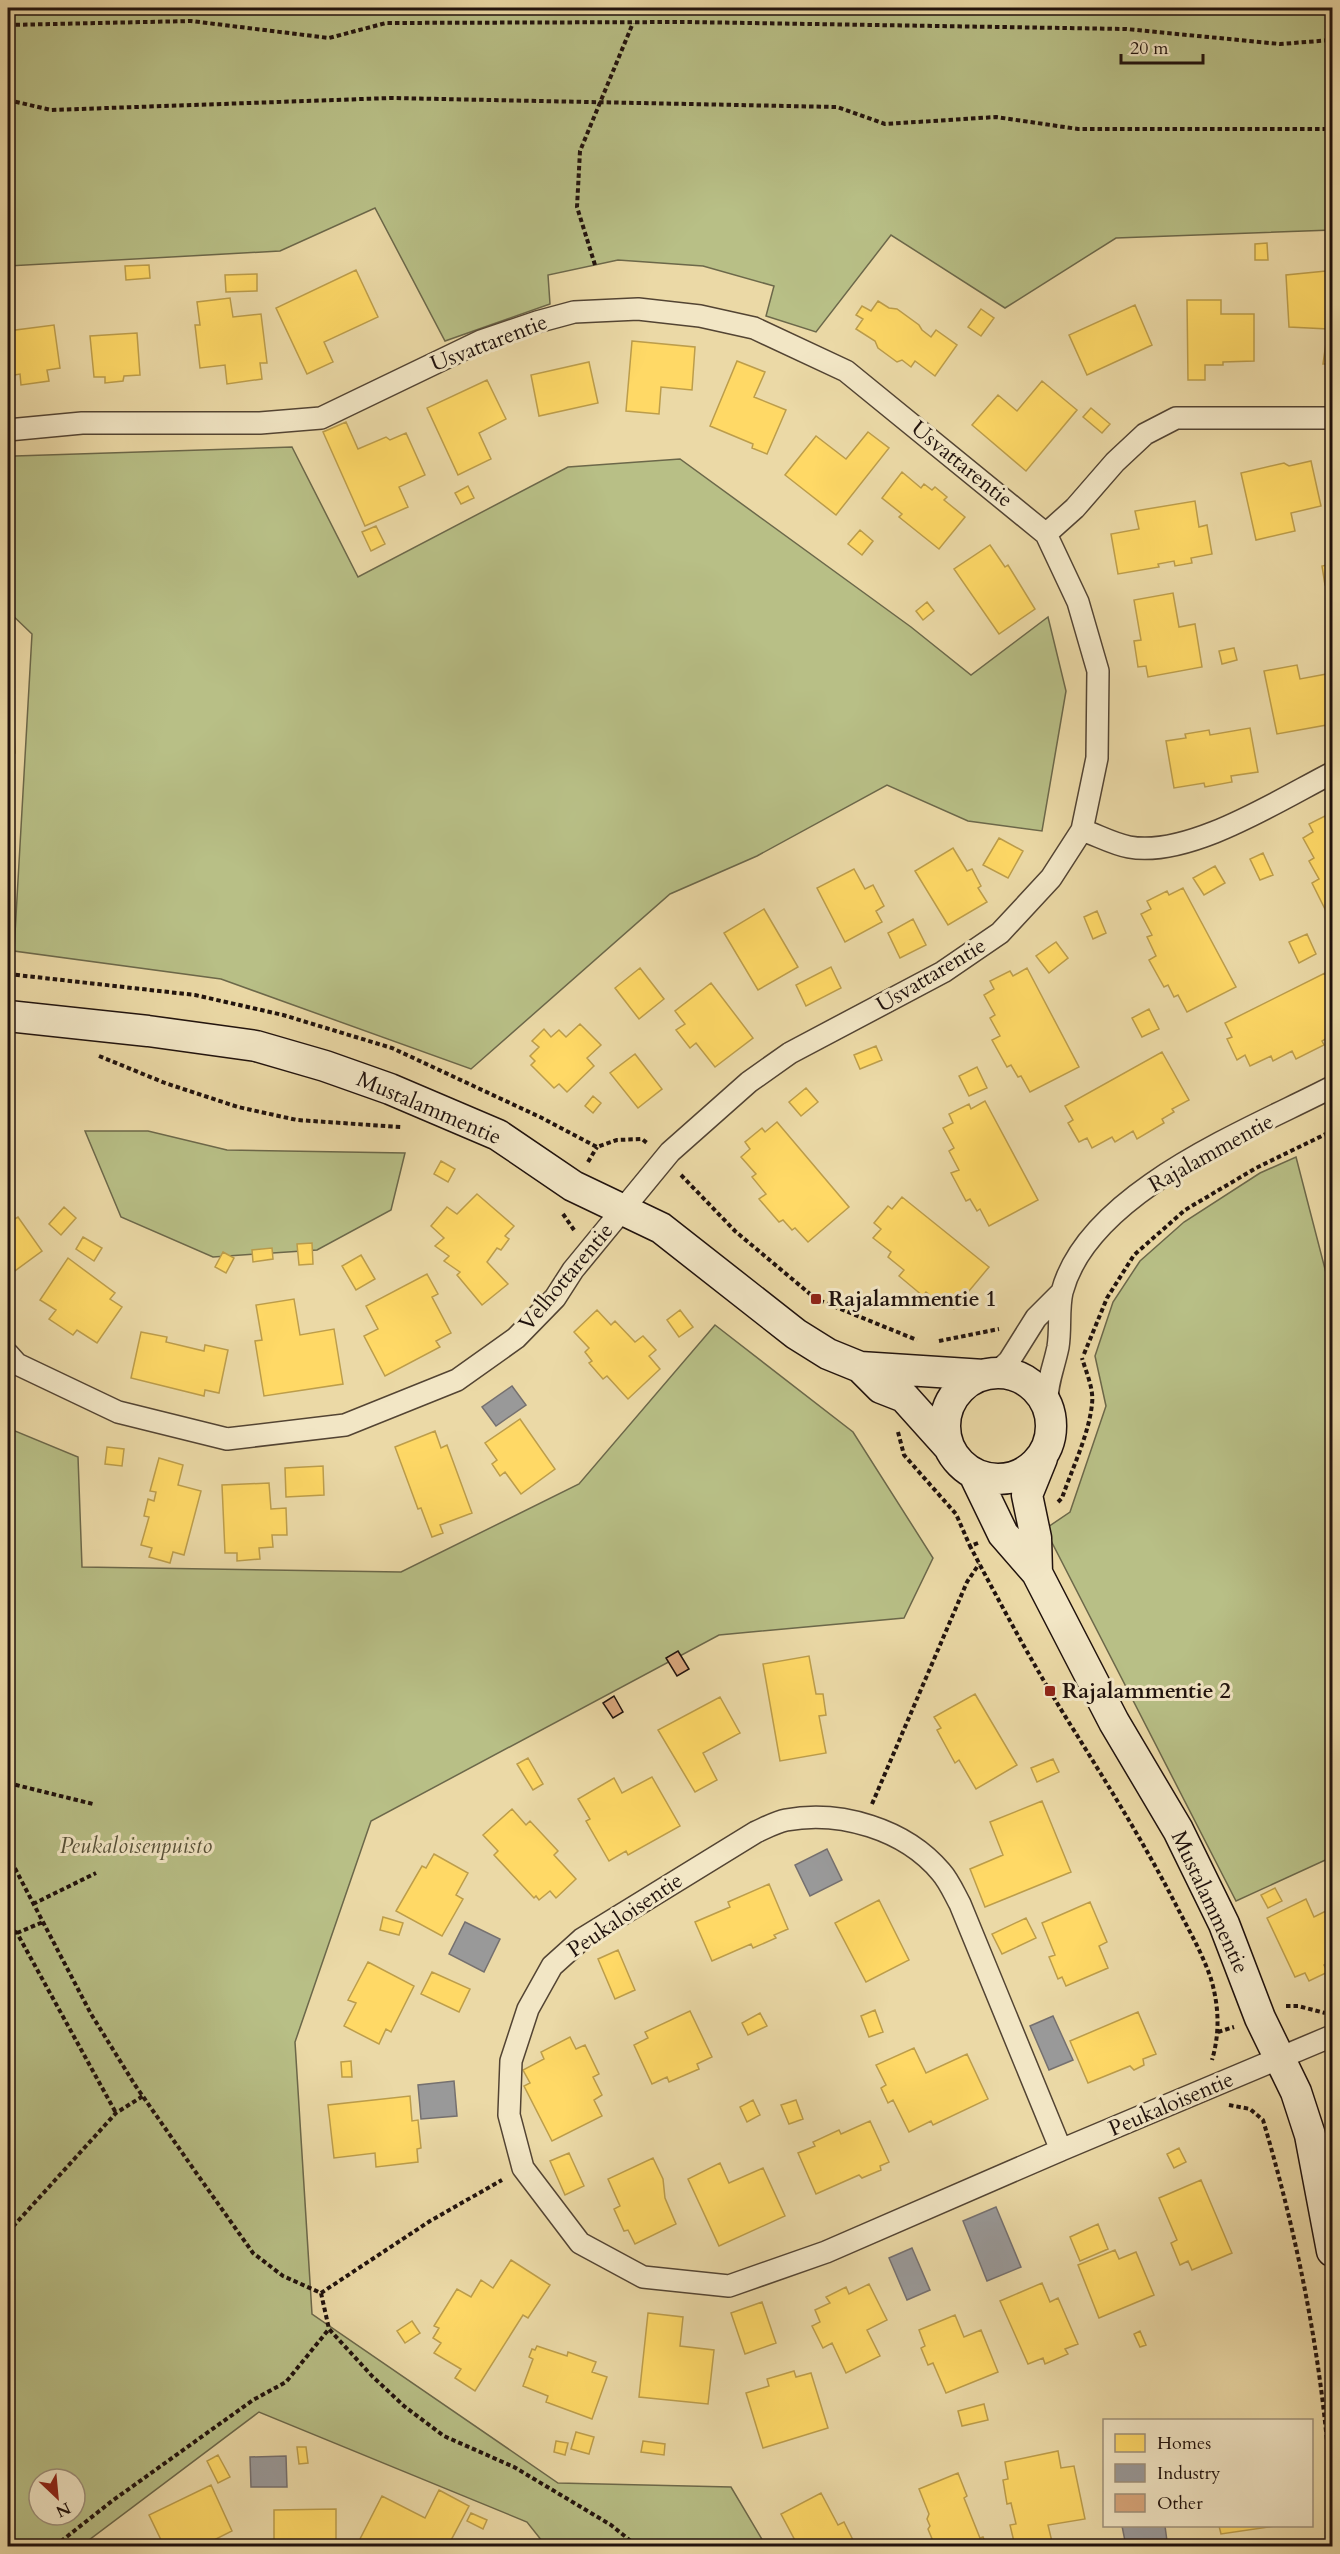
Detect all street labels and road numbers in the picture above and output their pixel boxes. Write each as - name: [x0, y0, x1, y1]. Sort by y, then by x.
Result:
- street label: Usvattarentie: [426, 307, 552, 379]
- street label: Usvattarentie: [905, 414, 1019, 514]
- street label: Usvattarentie: [871, 930, 991, 1020]
- street label: Mustalammentie: [352, 1064, 506, 1152]
- street label: Rajalammentie: [1143, 1106, 1279, 1200]
- street label: Velhottarentie: [512, 1217, 620, 1337]
- street label: Mustalammentie: [1164, 1826, 1256, 1978]
- street label: Peukaloisentie: [561, 1865, 689, 1965]
- street label: Peukaloisentie: [1104, 2064, 1238, 2144]

